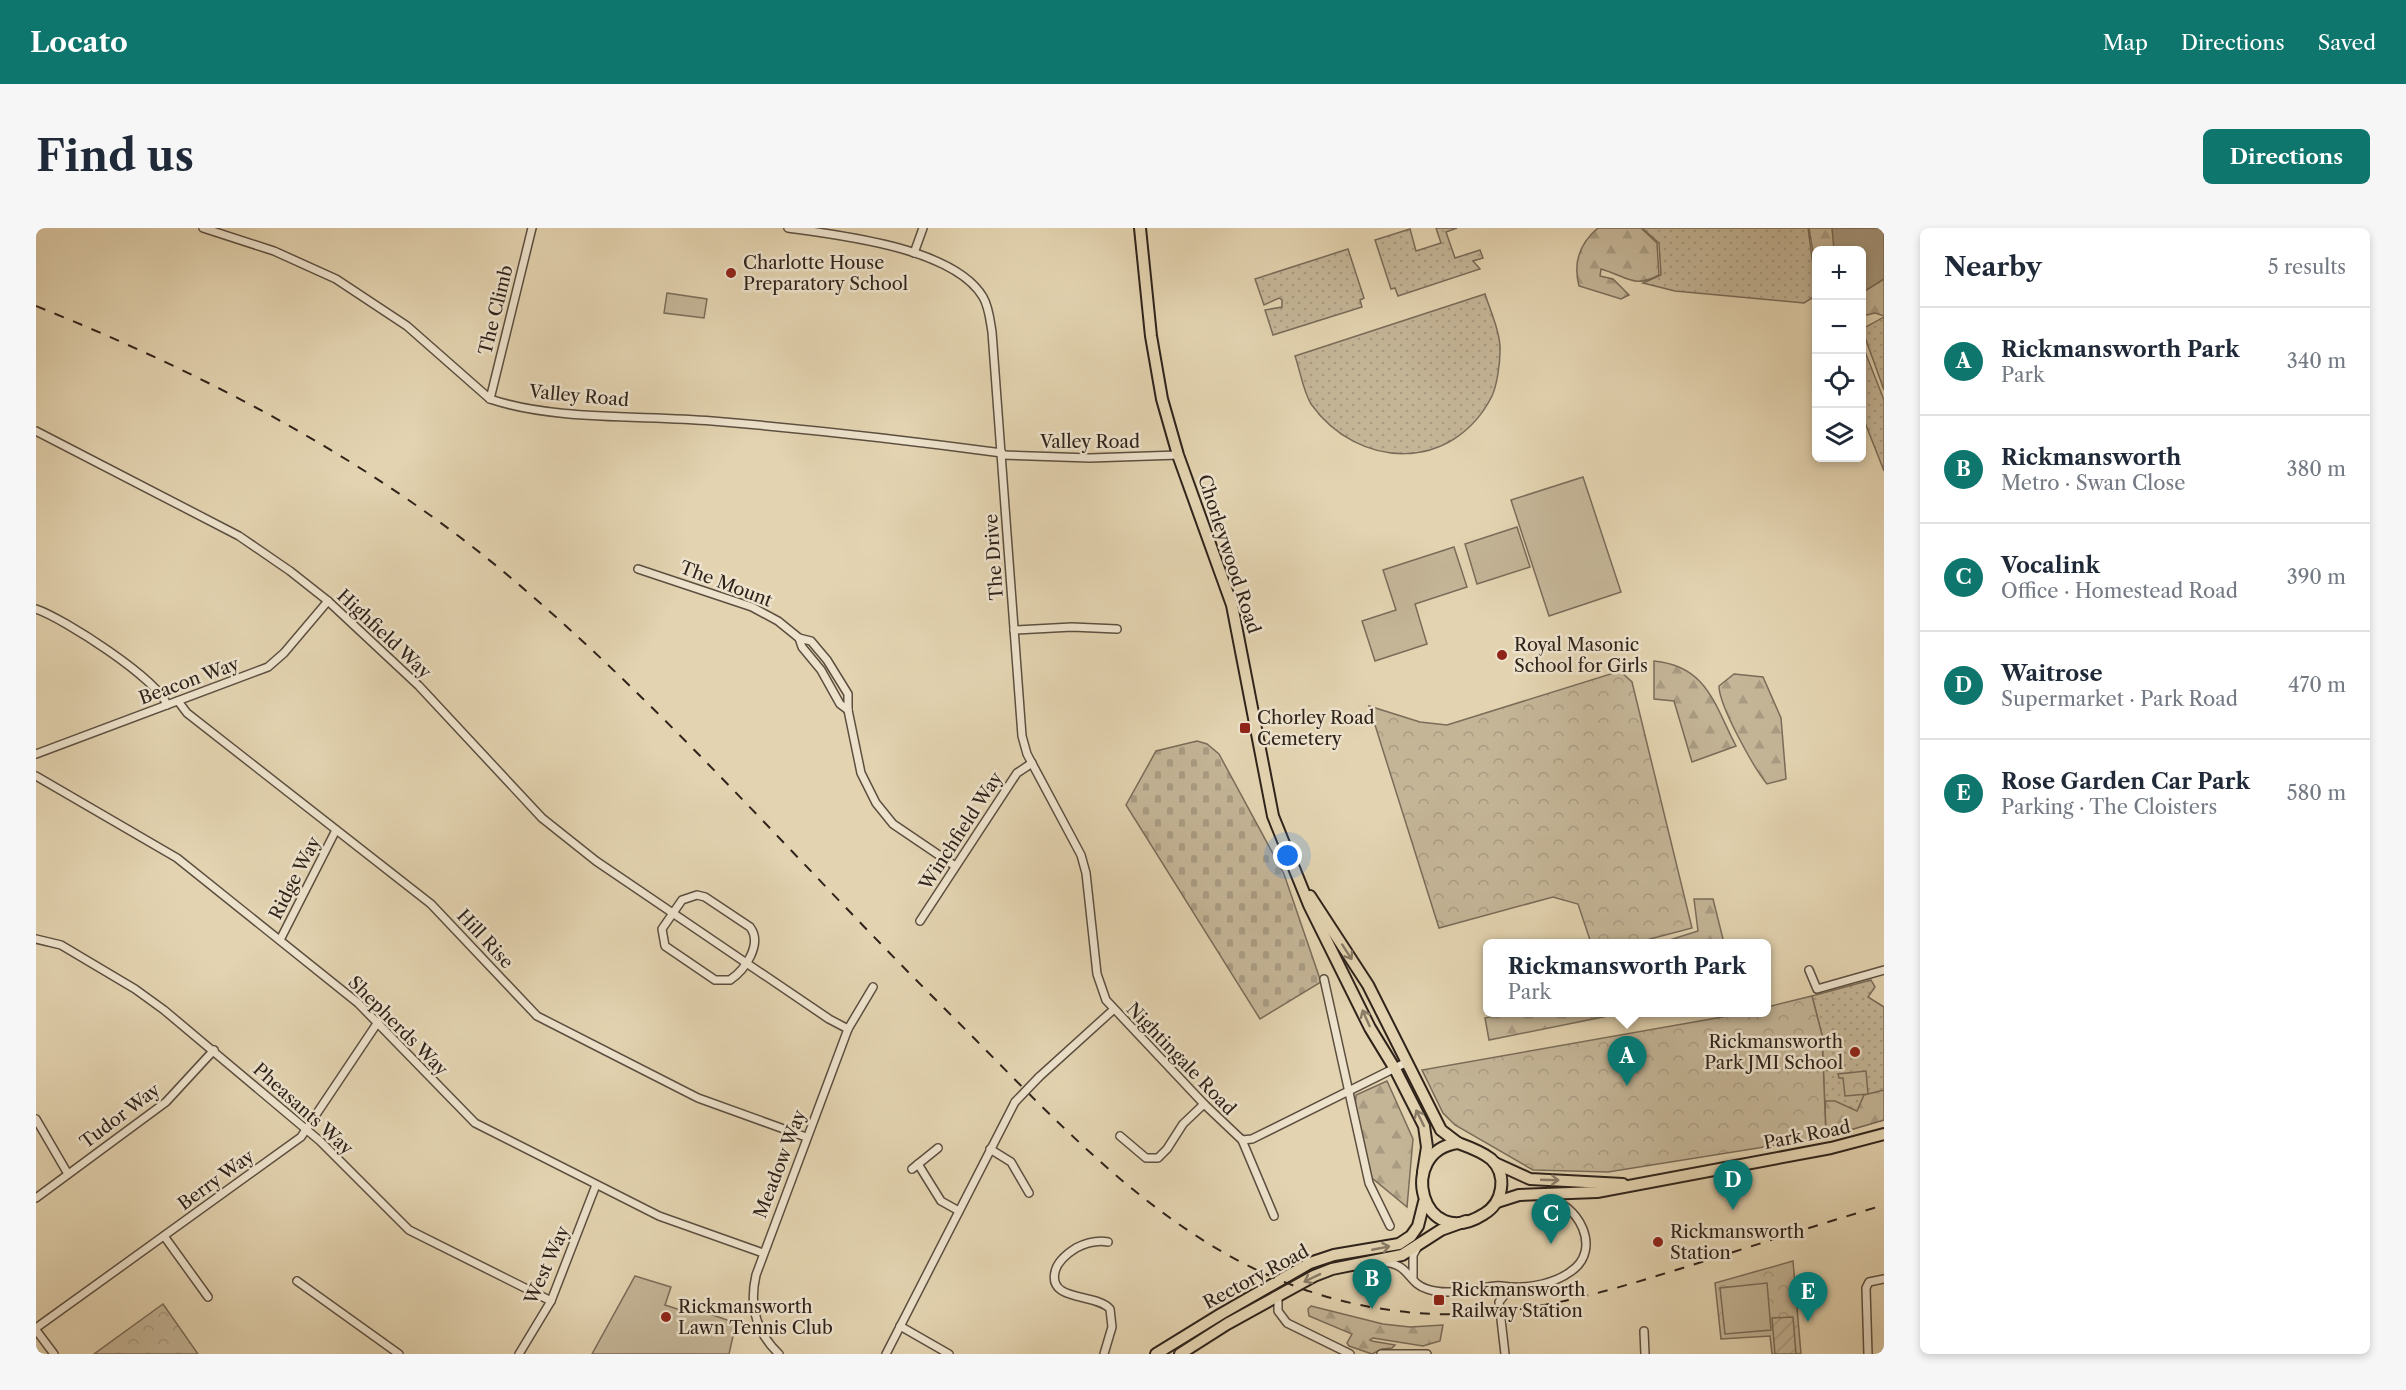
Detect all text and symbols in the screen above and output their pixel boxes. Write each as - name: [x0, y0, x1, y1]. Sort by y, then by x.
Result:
- text: Locato: [30, 25, 128, 59]
- text: Map: [2103, 30, 2148, 55]
- text: Directions: [2181, 30, 2285, 55]
- text: Saved: [2318, 30, 2376, 55]
- button: Directions: [2203, 129, 2370, 184]
- text: Find us: [36, 130, 194, 182]
- map controls: [1812, 246, 1866, 462]
- button: +: [1812, 246, 1866, 300]
- text: Nearby: [1944, 251, 2042, 283]
- place label: Charlotte House Preparatory School: [743, 252, 908, 295]
- text: 5 results: [2268, 255, 2346, 279]
- street label: The Climb: [474, 263, 518, 357]
- marker: Charlotte House Preparatory School: [724, 266, 738, 280]
- button: −: [1812, 300, 1866, 354]
- text: Rickmansworth Park: [2001, 336, 2240, 363]
- text: A: [1956, 349, 1971, 373]
- text: 340 m: [2287, 349, 2346, 373]
- button: locate: [1812, 354, 1866, 408]
- text: Park: [2001, 363, 2044, 387]
- street label: Valley Road: [527, 381, 630, 411]
- button: layers: [1812, 408, 1866, 462]
- street label: Valley Road: [1039, 431, 1140, 453]
- text: Rickmansworth: [2001, 444, 2181, 471]
- text: B: [1956, 457, 1971, 481]
- text: 380 m: [2287, 457, 2346, 481]
- text: Metro · Swan Close: [2001, 471, 2185, 495]
- street label: Chorleywood Road: [1193, 472, 1265, 636]
- street label: The Drive: [980, 513, 1008, 601]
- text: Vocalink: [2001, 552, 2100, 579]
- street label: The Mount: [677, 556, 776, 612]
- text: C: [1955, 565, 1972, 589]
- text: 390 m: [2287, 565, 2346, 589]
- text: Office · Homestead Road: [2001, 579, 2238, 603]
- street label: Highfield Way: [332, 585, 436, 684]
- place label: Royal Masonic School for Girls: [1514, 634, 1648, 677]
- marker: Royal Masonic School for Girls: [1495, 648, 1509, 662]
- street label: Beacon Way: [136, 652, 243, 709]
- text: Waitrose: [2001, 660, 2103, 687]
- text: D: [1955, 673, 1972, 697]
- text: 470 m: [2288, 673, 2346, 697]
- text: Supermarket · Park Road: [2001, 687, 2238, 711]
- place label: Chorley Road Cemetery: [1257, 707, 1375, 750]
- marker: Chorley Road Cemetery: [1238, 721, 1252, 735]
- street label: Winchfield Way: [914, 767, 1008, 895]
- text: Rose Garden Car Park: [2001, 768, 2250, 795]
- text: E: [1956, 781, 1971, 805]
- text: 580 m: [2287, 781, 2346, 805]
- text: Parking · The Cloisters: [2001, 795, 2217, 819]
- street label: Ridge Way: [265, 832, 326, 923]
- your location: [1273, 841, 1302, 870]
- street label: Hill Rise: [452, 905, 518, 973]
- popup: [1483, 939, 1771, 1017]
- one-way arrow: [1341, 943, 1353, 960]
- text: Rickmansworth Park: [1508, 953, 1746, 980]
- street label: Shepherds Way: [344, 972, 453, 1081]
- text: Park: [1508, 980, 1551, 1004]
- street label: Nightingale Road: [1122, 998, 1240, 1120]
- one-way arrow: [1359, 1010, 1371, 1028]
- place label: Rickmansworth Park JMI School: [1704, 1031, 1843, 1074]
- pin: A: [1608, 1036, 1646, 1086]
- marker: Rickmansworth Park JMI School: [1848, 1045, 1862, 1059]
- street label: Pheasants Way: [249, 1058, 358, 1160]
- street label: Tudor Way: [76, 1078, 165, 1153]
- street label: Meadow Way: [749, 1106, 811, 1221]
- one-way arrow: [1413, 1110, 1425, 1128]
- street label: Park Road: [1762, 1116, 1852, 1154]
- street label: Berry Way: [174, 1145, 259, 1215]
- pin: D: [1714, 1160, 1752, 1210]
- one-way arrow: [1539, 1175, 1559, 1186]
- pin: C: [1532, 1194, 1570, 1244]
- street label: West Way: [520, 1221, 574, 1309]
- place label: Rickmansworth Station: [1670, 1221, 1804, 1264]
- marker: Rickmansworth Station: [1651, 1235, 1665, 1249]
- street label: Rectory Road: [1199, 1240, 1313, 1314]
- one-way arrow: [1371, 1242, 1391, 1253]
- pin: B: [1352, 1260, 1392, 1309]
- one-way arrow: [1303, 1272, 1321, 1284]
- pin: E: [1788, 1272, 1828, 1322]
- place label: Rickmansworth Railway Station: [1451, 1279, 1585, 1322]
- marker: Rickmansworth Railway Station: [1432, 1293, 1446, 1307]
- place label: Rickmansworth Lawn Tennis Club: [678, 1296, 833, 1339]
- marker: Rickmansworth Lawn Tennis Club: [659, 1310, 673, 1324]

